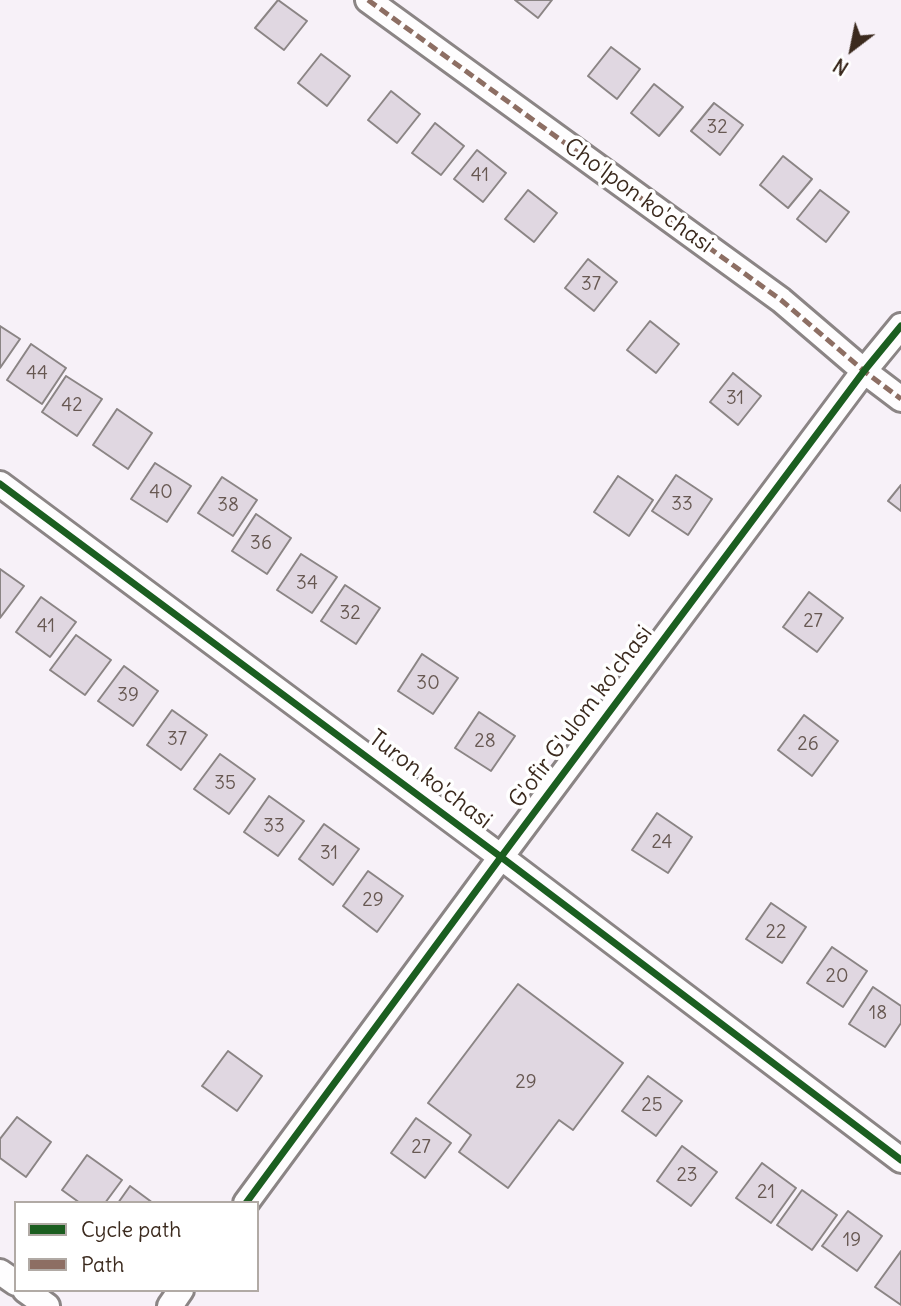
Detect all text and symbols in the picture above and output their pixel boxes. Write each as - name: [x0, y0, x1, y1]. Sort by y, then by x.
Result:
- north arrow: [817, 14, 887, 84]
- text: N: [829, 53, 853, 80]
- house number: 32: [706, 117, 728, 139]
- street label: Cho'lpon ko'chasi: [558, 133, 718, 259]
- house number: 41: [471, 165, 489, 187]
- house number: 37: [581, 274, 601, 296]
- house number: 44: [26, 363, 48, 385]
- house number: 31: [726, 388, 744, 410]
- house number: 42: [61, 395, 83, 417]
- house number: 40: [149, 482, 173, 504]
- house number: 33: [671, 494, 693, 516]
- house number: 38: [217, 495, 239, 517]
- house number: 36: [250, 533, 272, 555]
- house number: 34: [296, 573, 318, 595]
- house number: 32: [339, 603, 361, 625]
- house number: 27: [803, 611, 823, 633]
- house number: 41: [37, 616, 55, 638]
- street label: G'ofir G'ulom ko'chasi: [503, 620, 659, 814]
- house number: 30: [416, 673, 440, 695]
- house number: 39: [117, 685, 139, 707]
- street label: Turon ko'chasi: [363, 725, 497, 835]
- house number: 37: [167, 729, 187, 751]
- house number: 28: [474, 731, 496, 753]
- house number: 26: [797, 734, 819, 756]
- house number: 35: [214, 773, 236, 795]
- house number: 33: [263, 816, 285, 838]
- house number: 24: [651, 832, 673, 854]
- house number: 31: [320, 843, 338, 865]
- house number: 29: [362, 890, 384, 912]
- house number: 22: [766, 922, 786, 944]
- house number: 20: [826, 966, 848, 988]
- house number: 18: [869, 1003, 887, 1025]
- house number: 29: [515, 1072, 537, 1094]
- house number: 25: [641, 1095, 663, 1117]
- house number: 27: [411, 1137, 431, 1159]
- house number: 23: [676, 1165, 698, 1187]
- house number: 21: [757, 1182, 775, 1204]
- legend: [14, 1201, 259, 1292]
- text: Cycle path: [81, 1216, 181, 1243]
- house number: 19: [843, 1230, 861, 1252]
- text: Path: [81, 1251, 124, 1278]

